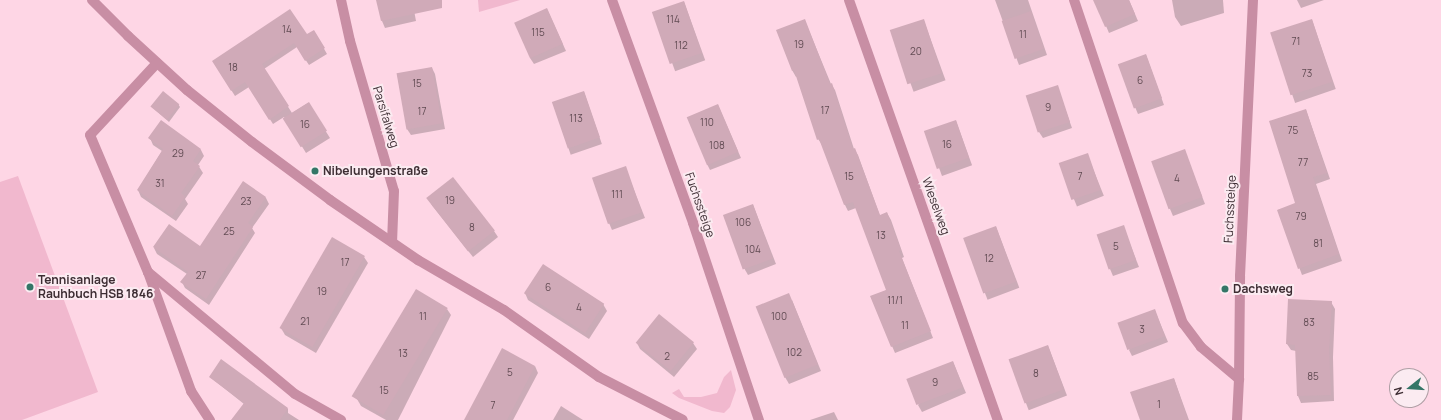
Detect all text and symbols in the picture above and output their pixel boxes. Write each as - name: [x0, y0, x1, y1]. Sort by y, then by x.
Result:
- house number: 114: [666, 14, 680, 26]
- house number: 14: [282, 24, 292, 36]
- house number: 115: [531, 27, 545, 39]
- house number: 11: [1019, 29, 1027, 41]
- house number: 71: [1292, 36, 1300, 48]
- house number: 19: [794, 39, 804, 51]
- house number: 112: [674, 40, 688, 52]
- house number: 20: [910, 46, 922, 58]
- house number: 18: [228, 62, 238, 74]
- house number: 73: [1302, 68, 1312, 80]
- house number: 6: [1137, 75, 1143, 87]
- house number: 15: [412, 78, 422, 90]
- street label: Parsifalweg: [370, 85, 402, 149]
- house number: 9: [1045, 102, 1051, 114]
- house number: 17: [821, 105, 829, 117]
- house number: 17: [418, 106, 426, 118]
- house number: 113: [569, 113, 583, 125]
- house number: 110: [700, 117, 714, 129]
- house number: 16: [300, 119, 310, 131]
- house number: 75: [1288, 125, 1298, 137]
- house number: 16: [942, 139, 952, 151]
- house number: 108: [709, 140, 725, 152]
- house number: 29: [172, 148, 184, 160]
- house number: 77: [1298, 157, 1308, 169]
- place label: Nibelungenstraße: [323, 164, 428, 178]
- marker: Nibelungenstraße: [310, 166, 320, 176]
- street label: Fuchssteige: [682, 170, 718, 240]
- house number: 15: [844, 171, 854, 183]
- house number: 7: [1077, 171, 1083, 183]
- house number: 4: [1174, 173, 1180, 185]
- street label: Wieselweg: [919, 175, 953, 237]
- street label: Fuchssteige: [1221, 175, 1239, 243]
- house number: 31: [155, 178, 165, 190]
- house number: 111: [611, 189, 623, 201]
- house number: 19: [445, 195, 455, 207]
- house number: 23: [240, 196, 252, 208]
- house number: 79: [1295, 211, 1307, 223]
- house number: 106: [735, 217, 751, 229]
- house number: 8: [469, 222, 475, 234]
- house number: 25: [223, 226, 235, 238]
- house number: 13: [876, 230, 886, 242]
- house number: 81: [1313, 238, 1323, 250]
- house number: 5: [1113, 241, 1119, 253]
- house number: 104: [745, 244, 761, 256]
- house number: 12: [984, 253, 994, 265]
- house number: 17: [341, 257, 349, 269]
- house number: 27: [196, 270, 206, 282]
- place label: Tennisanlage Rauhbuch HSB 1846: [38, 273, 153, 301]
- marker: Tennisanlage Rauhbuch HSB 1846: [25, 282, 35, 292]
- house number: 6: [545, 282, 551, 294]
- place label: Dachsweg: [1233, 282, 1293, 296]
- marker: Dachsweg: [1220, 284, 1230, 294]
- house number: 19: [317, 286, 327, 298]
- house number: 11/1: [887, 295, 903, 307]
- house number: 4: [576, 302, 582, 314]
- house number: 11: [419, 311, 427, 323]
- house number: 100: [771, 311, 787, 323]
- house number: 21: [300, 316, 310, 328]
- house number: 83: [1303, 317, 1315, 329]
- house number: 11: [901, 320, 909, 332]
- house number: 3: [1139, 324, 1145, 336]
- house number: 102: [786, 347, 802, 359]
- house number: 13: [398, 348, 408, 360]
- house number: 2: [664, 351, 670, 363]
- house number: 5: [507, 367, 513, 379]
- house number: 8: [1033, 368, 1039, 380]
- north arrow: [1389, 368, 1429, 408]
- house number: 85: [1307, 371, 1319, 383]
- house number: 9: [932, 377, 938, 389]
- house number: 15: [379, 385, 389, 397]
- text: N: [1390, 385, 1406, 397]
- house number: 1: [1157, 399, 1161, 411]
- house number: 7: [490, 400, 496, 412]

